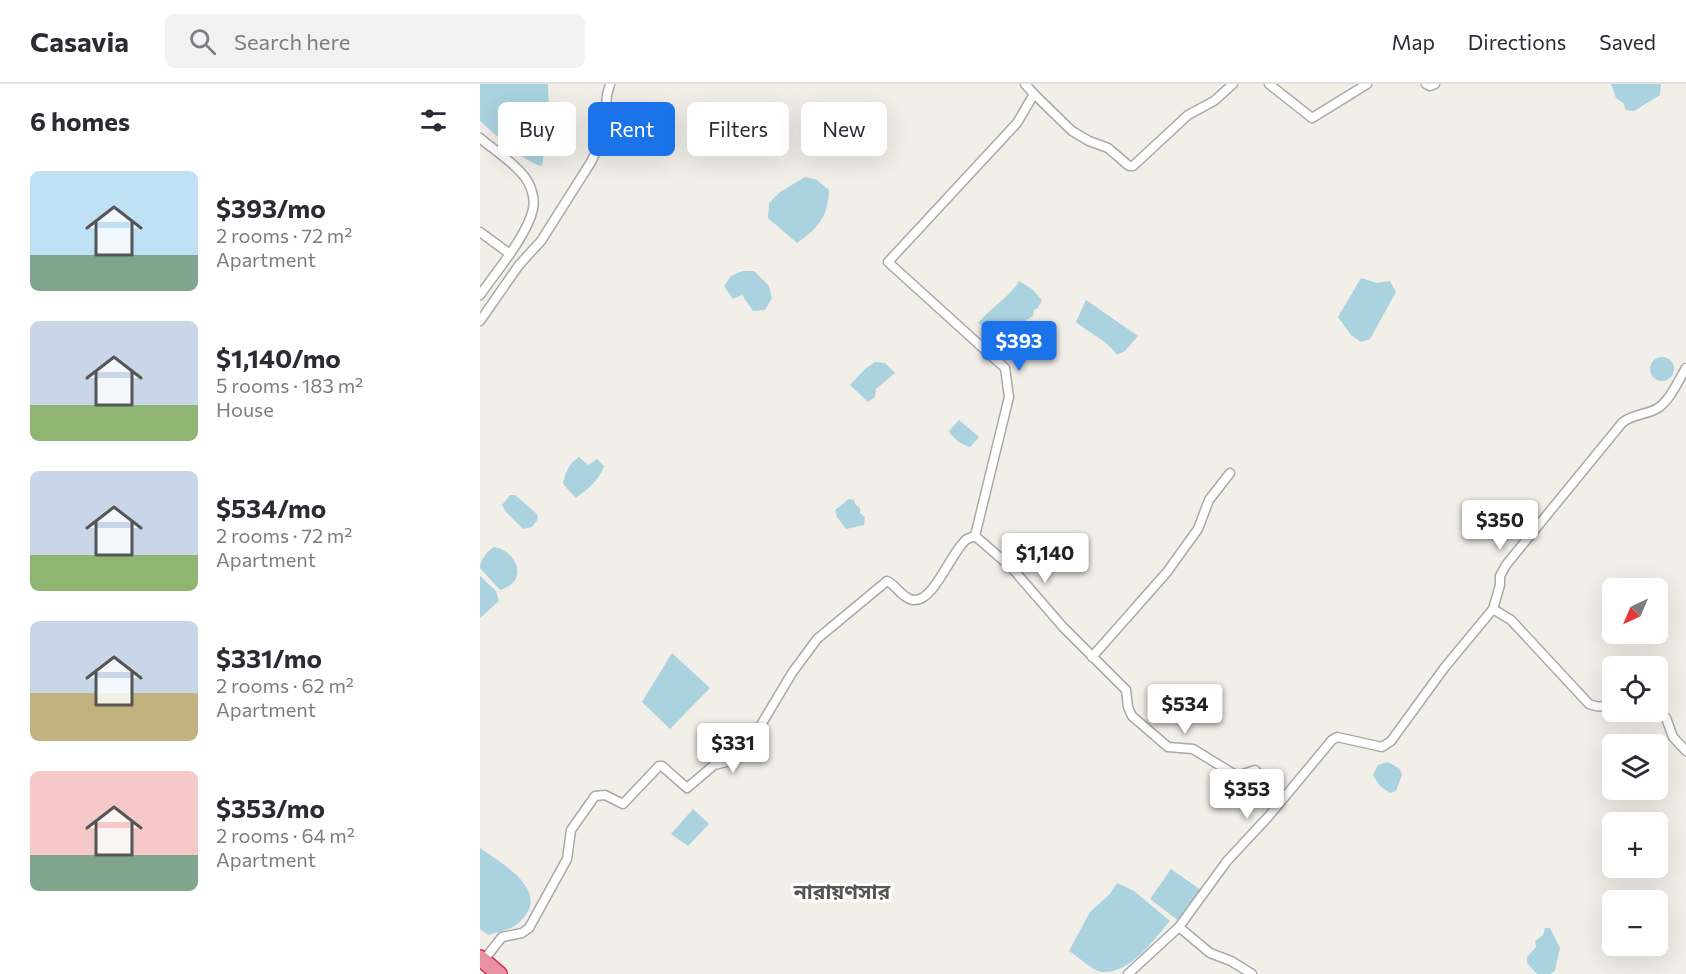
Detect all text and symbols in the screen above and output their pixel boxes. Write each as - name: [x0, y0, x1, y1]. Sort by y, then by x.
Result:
- search box: [165, 14, 585, 68]
- text: Casavia: [30, 24, 129, 58]
- icon: search: [186, 25, 219, 58]
- text: Search here: [234, 28, 350, 55]
- text: Map: [1392, 29, 1435, 54]
- text: Directions: [1468, 29, 1566, 54]
- text: Saved: [1599, 29, 1656, 54]
- chip: Buy: [498, 102, 576, 156]
- chip: Rent: [588, 102, 675, 156]
- chip: Filters: [687, 102, 789, 156]
- chip: New: [801, 102, 887, 156]
- icon: filters: [417, 104, 450, 137]
- text: 6 homes: [30, 105, 130, 136]
- text: $393/mo: [216, 192, 326, 223]
- icon: home: [78, 195, 150, 267]
- text: 2 rooms · 72 m²: [216, 223, 352, 247]
- text: Apartment: [216, 247, 316, 271]
- pin: $393: [983, 321, 1055, 372]
- text: $393: [995, 328, 1043, 352]
- text: $1,140/mo: [216, 342, 341, 373]
- icon: home: [78, 345, 150, 417]
- text: 5 rooms · 183 m²: [216, 373, 363, 397]
- text: House: [216, 397, 274, 421]
- text: $534/mo: [216, 492, 326, 523]
- icon: home: [78, 495, 150, 567]
- pin: $350: [1464, 500, 1536, 551]
- text: $350: [1476, 507, 1524, 531]
- text: 2 rooms · 72 m²: [216, 523, 352, 547]
- pin: $1,140: [996, 533, 1094, 584]
- text: $1,140: [1016, 540, 1074, 564]
- text: Apartment: [216, 547, 316, 571]
- north arrow: [1602, 578, 1668, 644]
- map controls: [1602, 578, 1668, 956]
- text: $331/mo: [216, 642, 322, 673]
- icon: home: [78, 645, 150, 717]
- button: locate: [1602, 656, 1668, 722]
- text: 2 rooms · 62 m²: [216, 673, 354, 697]
- pin: $534: [1149, 684, 1221, 735]
- text: $534: [1161, 691, 1209, 715]
- text: Apartment: [216, 697, 316, 721]
- pin: $331: [697, 723, 769, 774]
- text: $331: [711, 730, 755, 754]
- button: layers: [1602, 734, 1668, 800]
- pin: $353: [1211, 769, 1283, 820]
- text: $353: [1224, 776, 1270, 800]
- text: $353/mo: [216, 792, 325, 823]
- icon: home: [78, 795, 150, 867]
- button: +: [1602, 812, 1668, 878]
- text: 2 rooms · 64 m²: [216, 823, 355, 847]
- text: Apartment: [216, 847, 316, 871]
- district label: নারায়ণসার: [793, 878, 891, 903]
- button: −: [1602, 890, 1668, 956]

